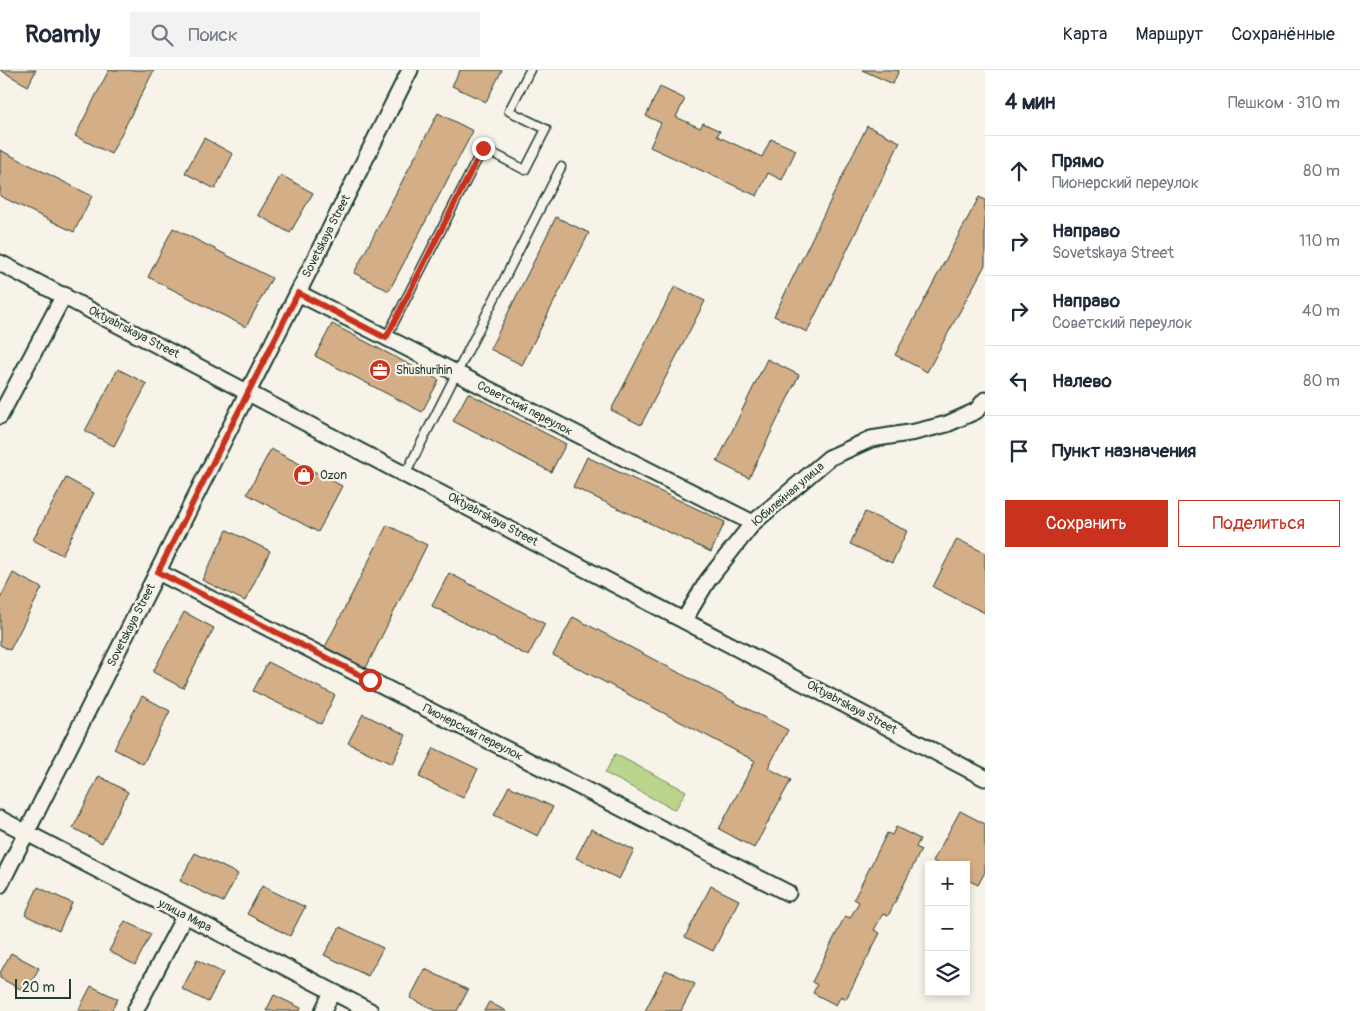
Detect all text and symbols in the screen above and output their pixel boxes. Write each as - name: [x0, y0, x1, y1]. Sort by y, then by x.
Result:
- search box: [130, 12, 480, 57]
- text: Roamly: [25, 20, 100, 49]
- icon: search: [148, 21, 176, 49]
- text: Поиск: [188, 23, 238, 47]
- text: Карта: [1063, 23, 1107, 46]
- text: Маршрут: [1135, 23, 1203, 46]
- text: Сохранённые: [1231, 23, 1335, 46]
- text: 4 мин: [1005, 89, 1055, 116]
- text: Пешком · 310 m: [1228, 93, 1340, 113]
- route end: [472, 137, 495, 160]
- text: Прямо: [1052, 149, 1104, 173]
- icon: ahead: [1005, 157, 1033, 185]
- text: 80 m: [1303, 161, 1340, 181]
- text: Пионерский переулок: [1052, 173, 1199, 193]
- street label: Sovetskaya Street: [299, 192, 354, 280]
- text: Направо: [1052, 219, 1120, 243]
- icon: right: [1005, 227, 1033, 255]
- text: 110 m: [1299, 231, 1340, 251]
- text: Sovetskaya Street: [1052, 243, 1174, 263]
- text: Направо: [1052, 289, 1120, 313]
- icon: right: [1005, 297, 1033, 325]
- text: 40 m: [1302, 301, 1340, 321]
- street label: Oktyabrskaya Street: [86, 303, 182, 362]
- text: Советский переулок: [1052, 313, 1192, 333]
- office icon: Shushurihin: [368, 358, 392, 382]
- place label: Shushurihin: [396, 363, 453, 378]
- icon: left: [1005, 367, 1033, 395]
- text: Налево: [1052, 369, 1112, 393]
- text: 80 m: [1303, 371, 1340, 391]
- street label: Советский переулок: [474, 378, 575, 439]
- icon: arrive: [1005, 437, 1033, 465]
- text: Пункт назначения: [1052, 439, 1196, 463]
- street label: Юбилейная улица: [749, 459, 828, 530]
- shop icon: Ozon: [292, 463, 316, 487]
- place label: Ozon: [320, 468, 347, 483]
- street label: Oktyabrskaya Street: [445, 489, 541, 550]
- button: Сохранить: [1005, 500, 1168, 547]
- button: Поделиться: [1178, 500, 1340, 547]
- street label: Sovetskaya Street: [104, 581, 159, 669]
- route start: [359, 669, 382, 692]
- street label: Oktyabrskaya Street: [804, 677, 900, 738]
- street label: Пионерский переулок: [420, 701, 525, 764]
- map controls: [925, 861, 970, 996]
- button: +: [925, 861, 970, 906]
- street label: улица Мира: [155, 895, 214, 935]
- button: −: [925, 906, 970, 951]
- button: layers: [925, 951, 970, 996]
- scale bar: [15, 976, 71, 999]
- text: 20 m: [22, 979, 55, 996]

